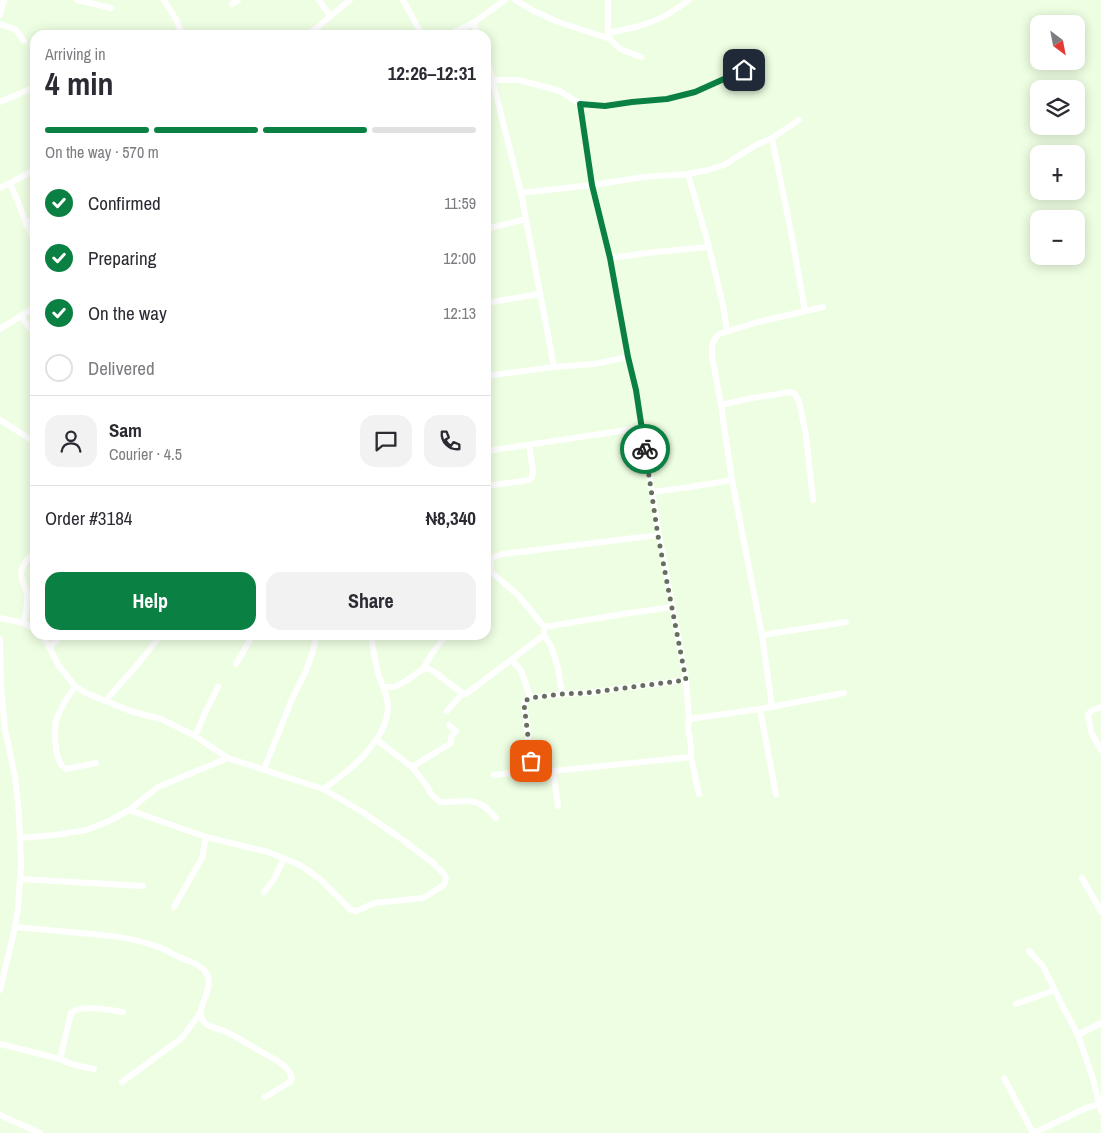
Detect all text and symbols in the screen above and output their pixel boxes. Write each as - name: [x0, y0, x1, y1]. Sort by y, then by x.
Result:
- north arrow: [1030, 15, 1085, 70]
- map controls: [1030, 15, 1085, 265]
- text: Arriving in: [45, 43, 106, 65]
- pin: [723, 49, 765, 91]
- icon: home: [730, 56, 758, 84]
- text: 12:26–12:31: [388, 60, 476, 86]
- text: 4 min: [45, 62, 114, 105]
- button: layers: [1030, 80, 1085, 135]
- text: On the way · 570 m: [45, 141, 159, 163]
- button: +: [1030, 145, 1085, 200]
- icon: check: [45, 189, 73, 217]
- text: Confirmed: [88, 190, 161, 216]
- text: 11:59: [444, 192, 476, 214]
- button: −: [1030, 210, 1085, 265]
- icon: check: [45, 244, 73, 272]
- text: Preparing: [88, 245, 156, 271]
- text: 12:00: [443, 247, 476, 269]
- icon: check: [45, 299, 73, 327]
- text: On the way: [88, 300, 167, 326]
- text: 12:13: [443, 302, 476, 324]
- text: Delivered: [88, 355, 155, 381]
- button: person: [45, 415, 97, 467]
- button: chat: [360, 415, 412, 467]
- button: phone: [424, 415, 476, 467]
- text: Sam: [109, 417, 142, 443]
- courier: [620, 424, 670, 474]
- icon: bike: [631, 435, 659, 463]
- text: Courier · 4.5: [109, 443, 182, 465]
- text: Order #3184: [45, 505, 132, 531]
- text: ₦8,340: [426, 505, 476, 531]
- button: Help: [45, 572, 256, 630]
- button: Share: [266, 572, 476, 630]
- pin: [510, 740, 552, 782]
- icon: bag: [517, 747, 545, 775]

